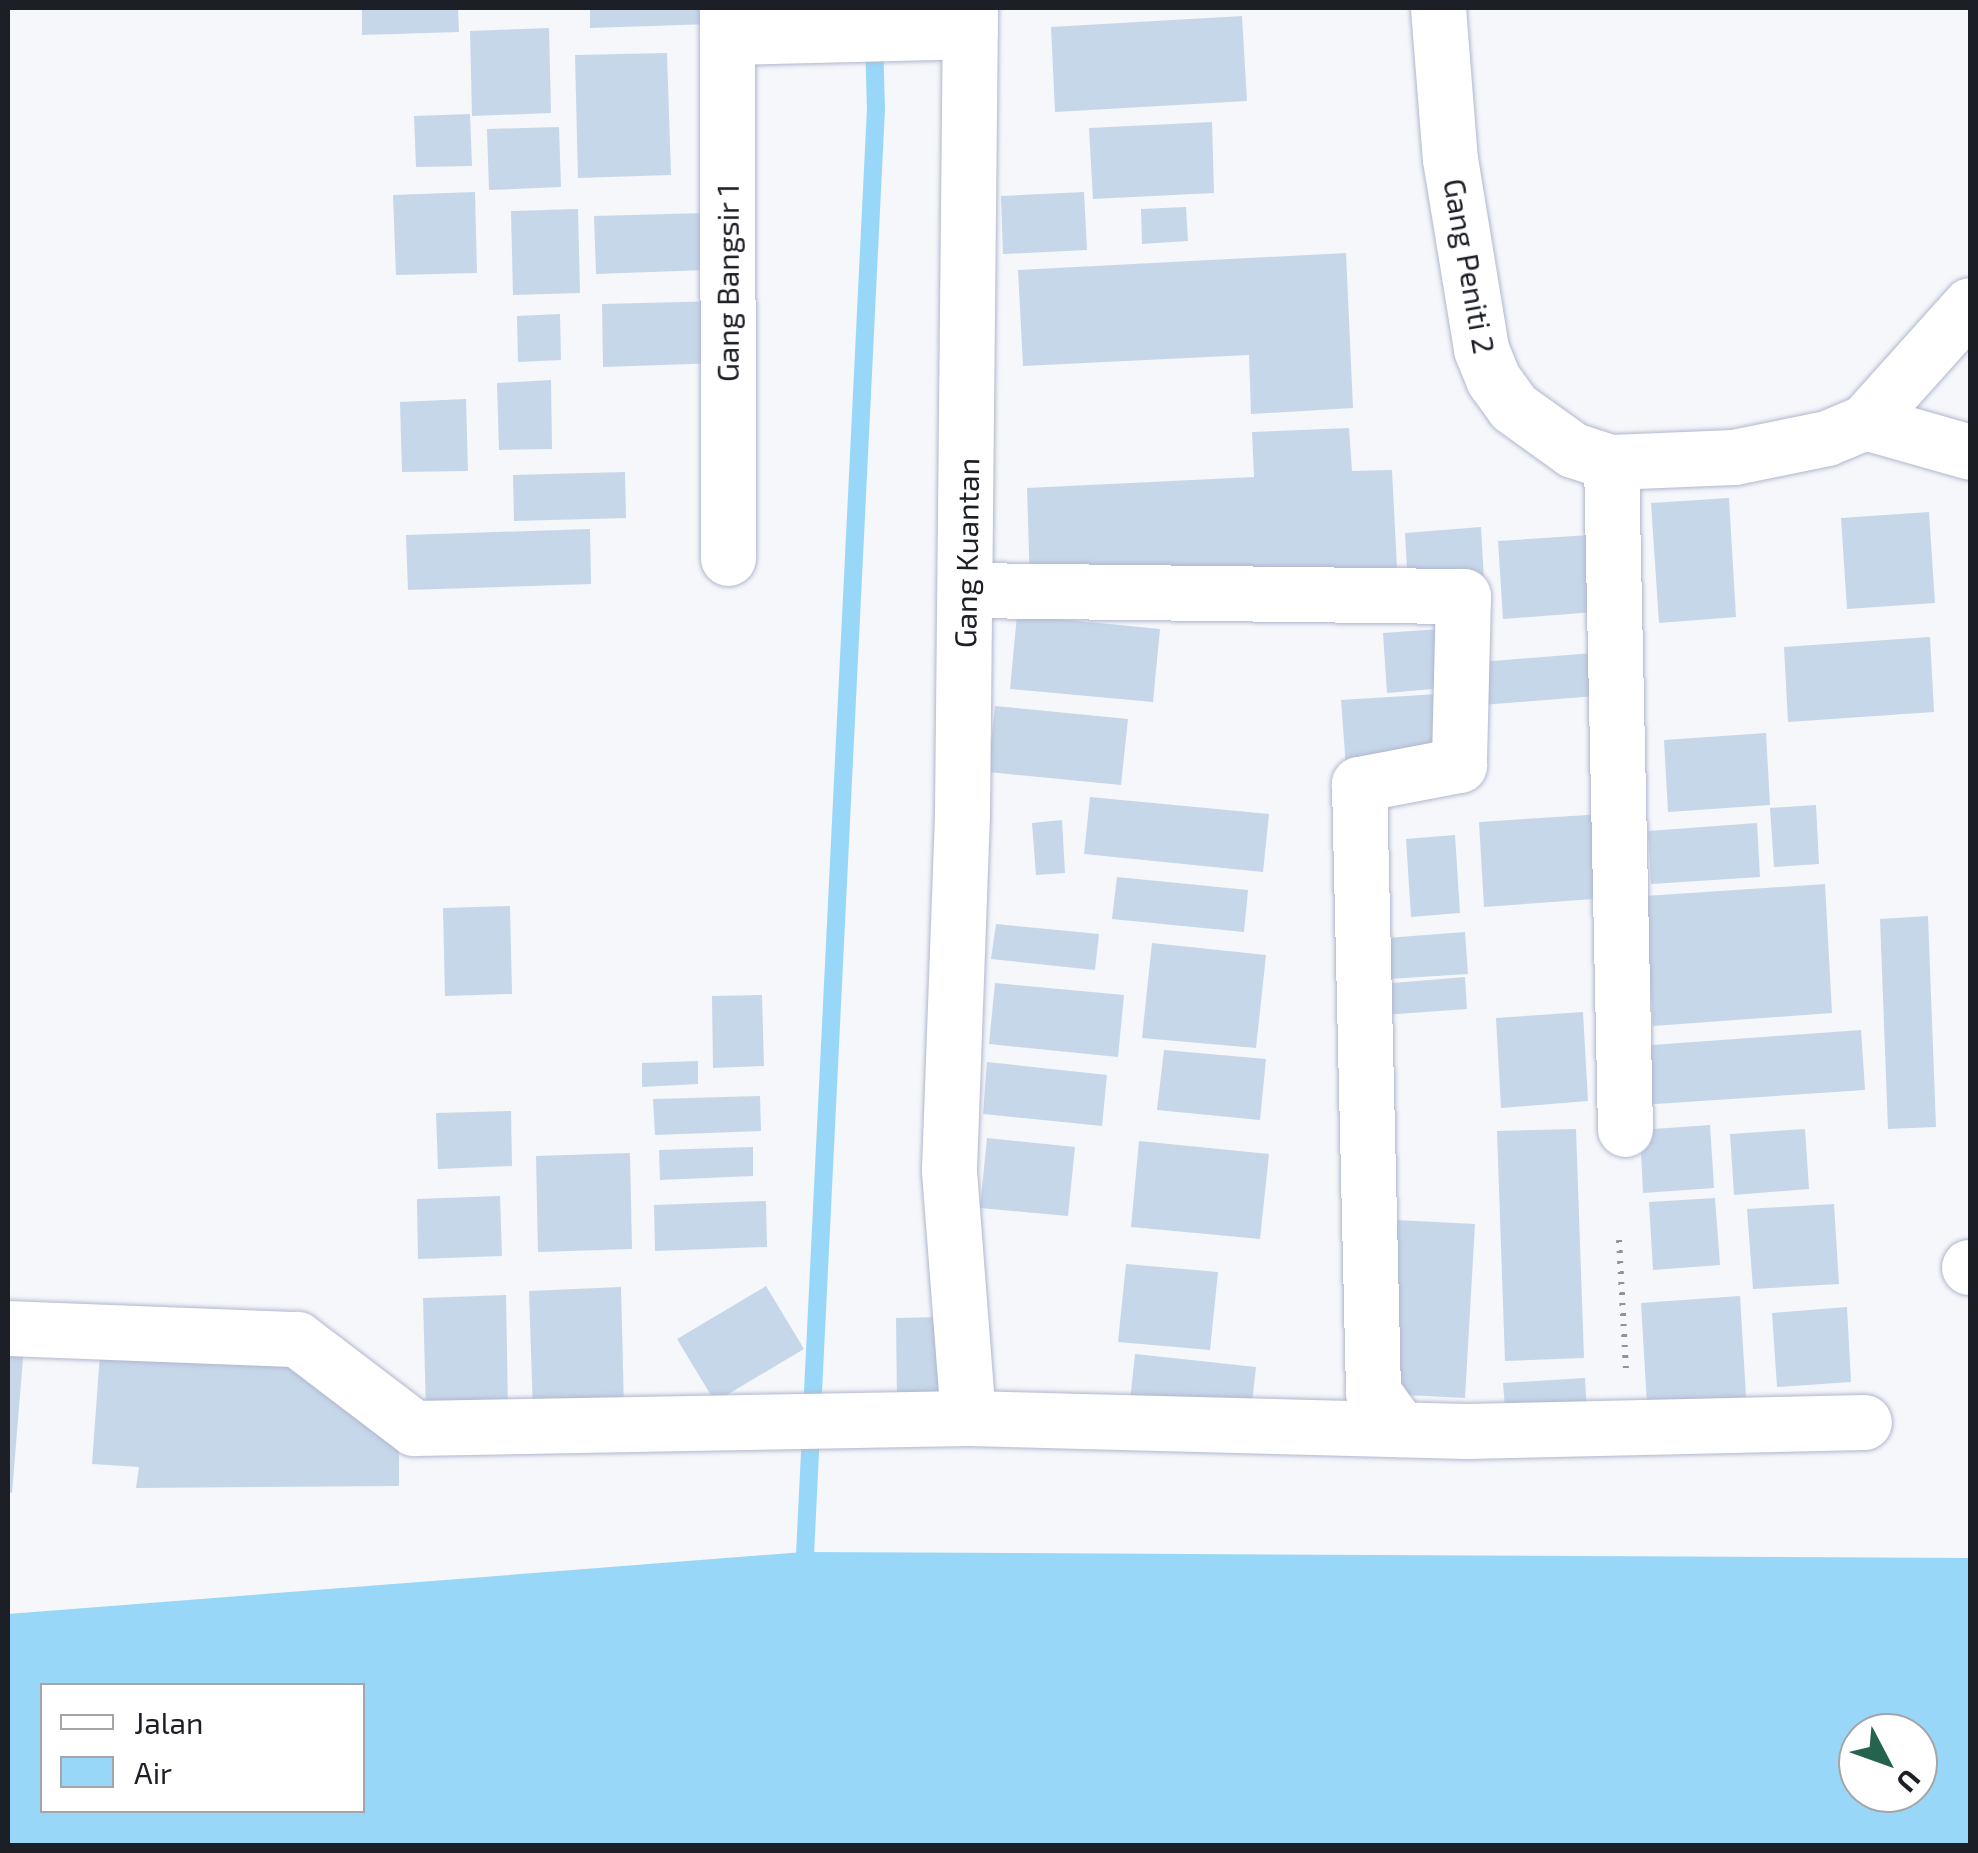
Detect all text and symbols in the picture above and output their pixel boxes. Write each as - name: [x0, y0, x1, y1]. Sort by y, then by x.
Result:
- street label: Gang Peniti 2: [1437, 176, 1503, 356]
- street label: Gang Bangsir 1: [709, 184, 745, 382]
- street label: Gang Kuantan: [946, 458, 986, 648]
- legend: [40, 1683, 365, 1813]
- text: Jalan: [134, 1704, 203, 1740]
- north arrow: [1838, 1713, 1938, 1813]
- text: Air: [134, 1754, 172, 1790]
- text: U: [1890, 1763, 1928, 1800]

